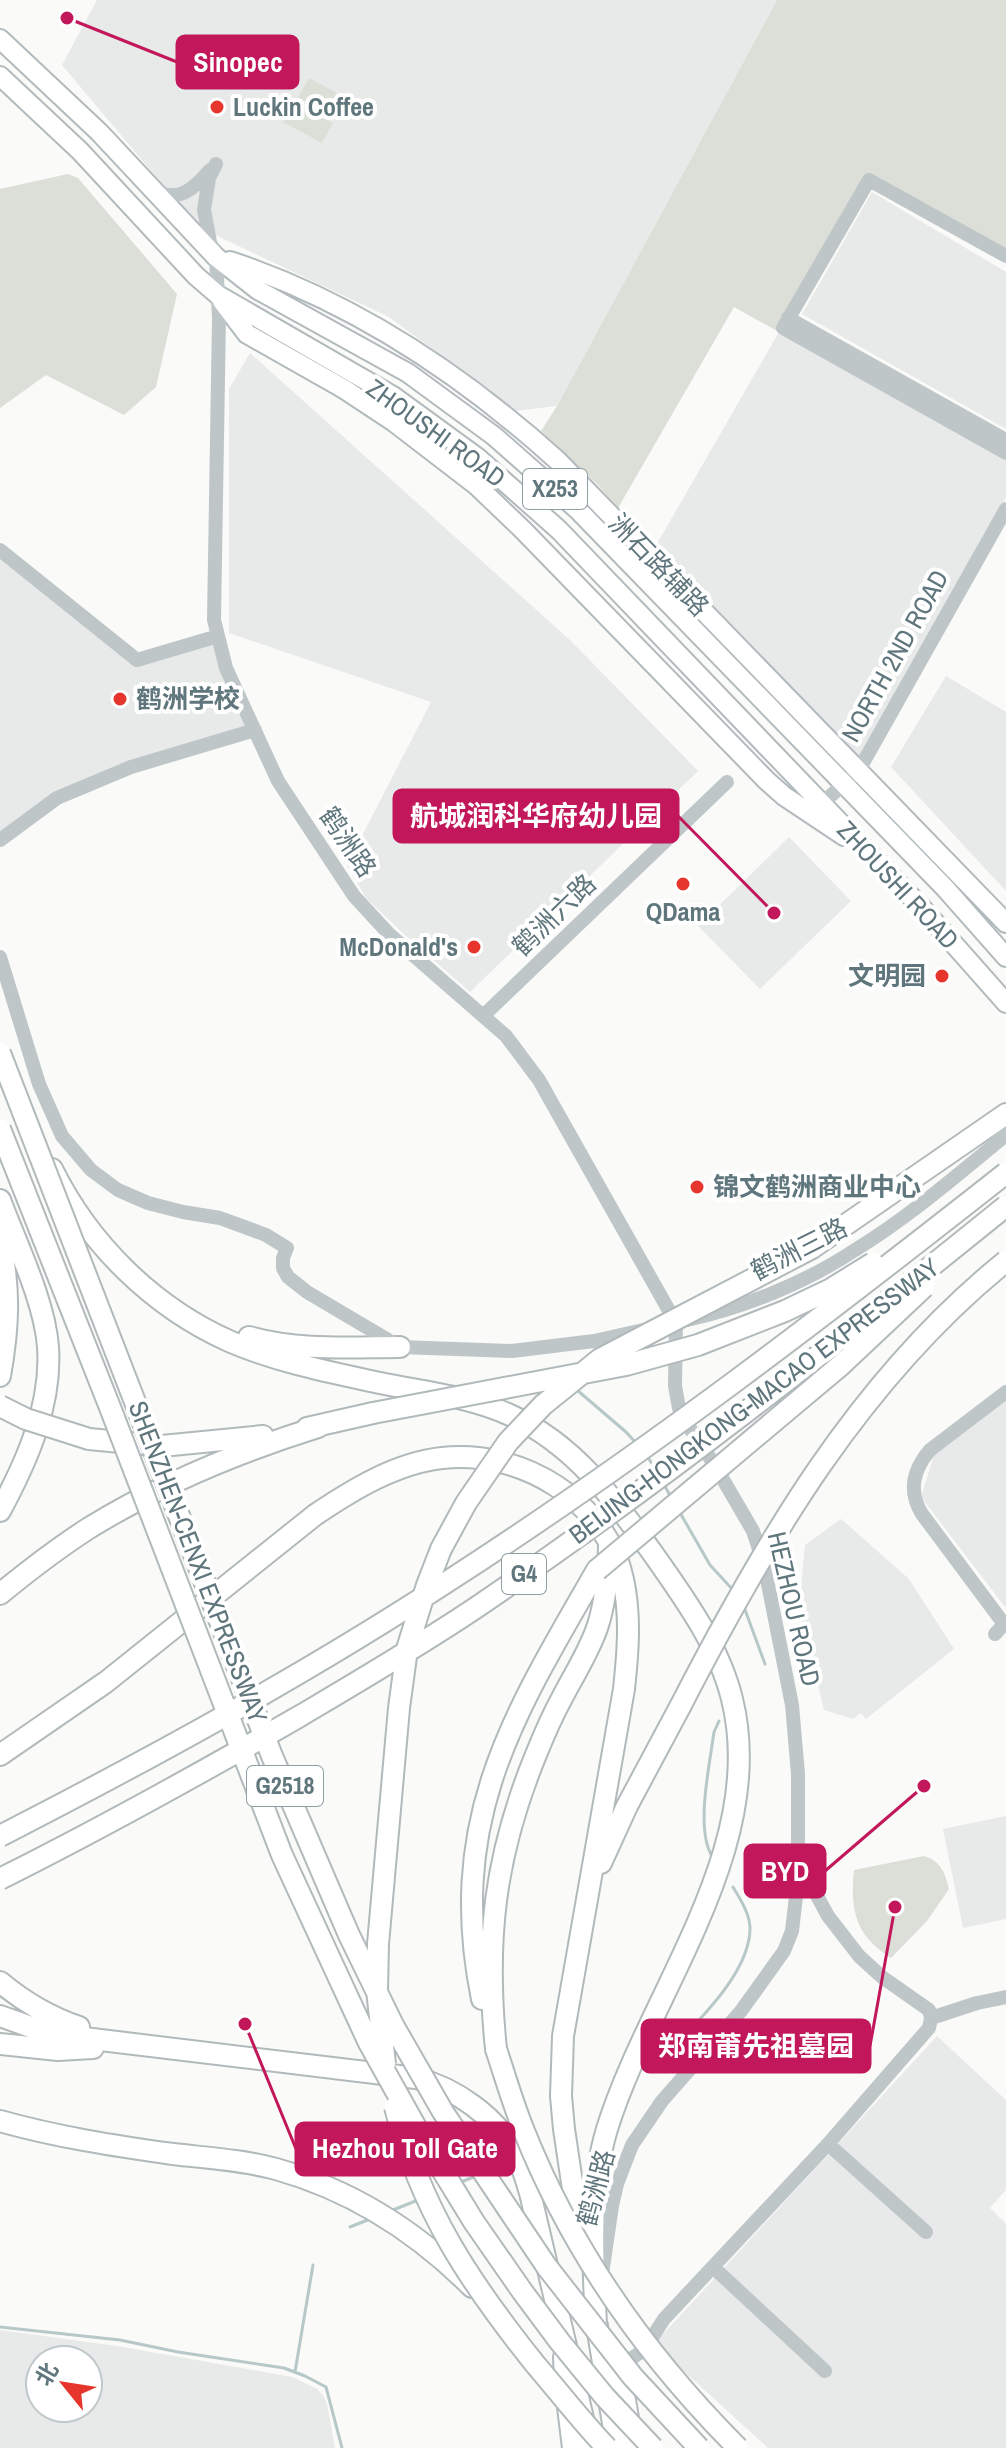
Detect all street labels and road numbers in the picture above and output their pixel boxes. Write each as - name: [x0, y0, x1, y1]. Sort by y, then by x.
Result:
- street label: ZHOUSHI ROAD: [360, 370, 513, 495]
- road number: X253: [523, 469, 587, 509]
- street label: 洲石路辅路: [602, 506, 717, 624]
- street label: NORTH 2ND ROAD: [833, 564, 956, 748]
- street label: 鹤洲路: [312, 800, 385, 884]
- street label: ZHOUSHI ROAD: [830, 813, 967, 956]
- street label: 鹤洲六路: [504, 866, 603, 963]
- street label: 鹤洲三路: [744, 1209, 853, 1288]
- street label: BEIJING-HONGKONG-MACAO EXPRESSWAY: [561, 1249, 947, 1551]
- street label: SHENZHEN-CENXI EXPRESSWAY: [121, 1396, 276, 1729]
- street label: HEZHOU ROAD: [760, 1528, 829, 1690]
- road number: G4: [502, 1554, 546, 1594]
- road number: G2518: [247, 1766, 323, 1806]
- street label: 鹤洲路: [569, 2146, 623, 2230]

